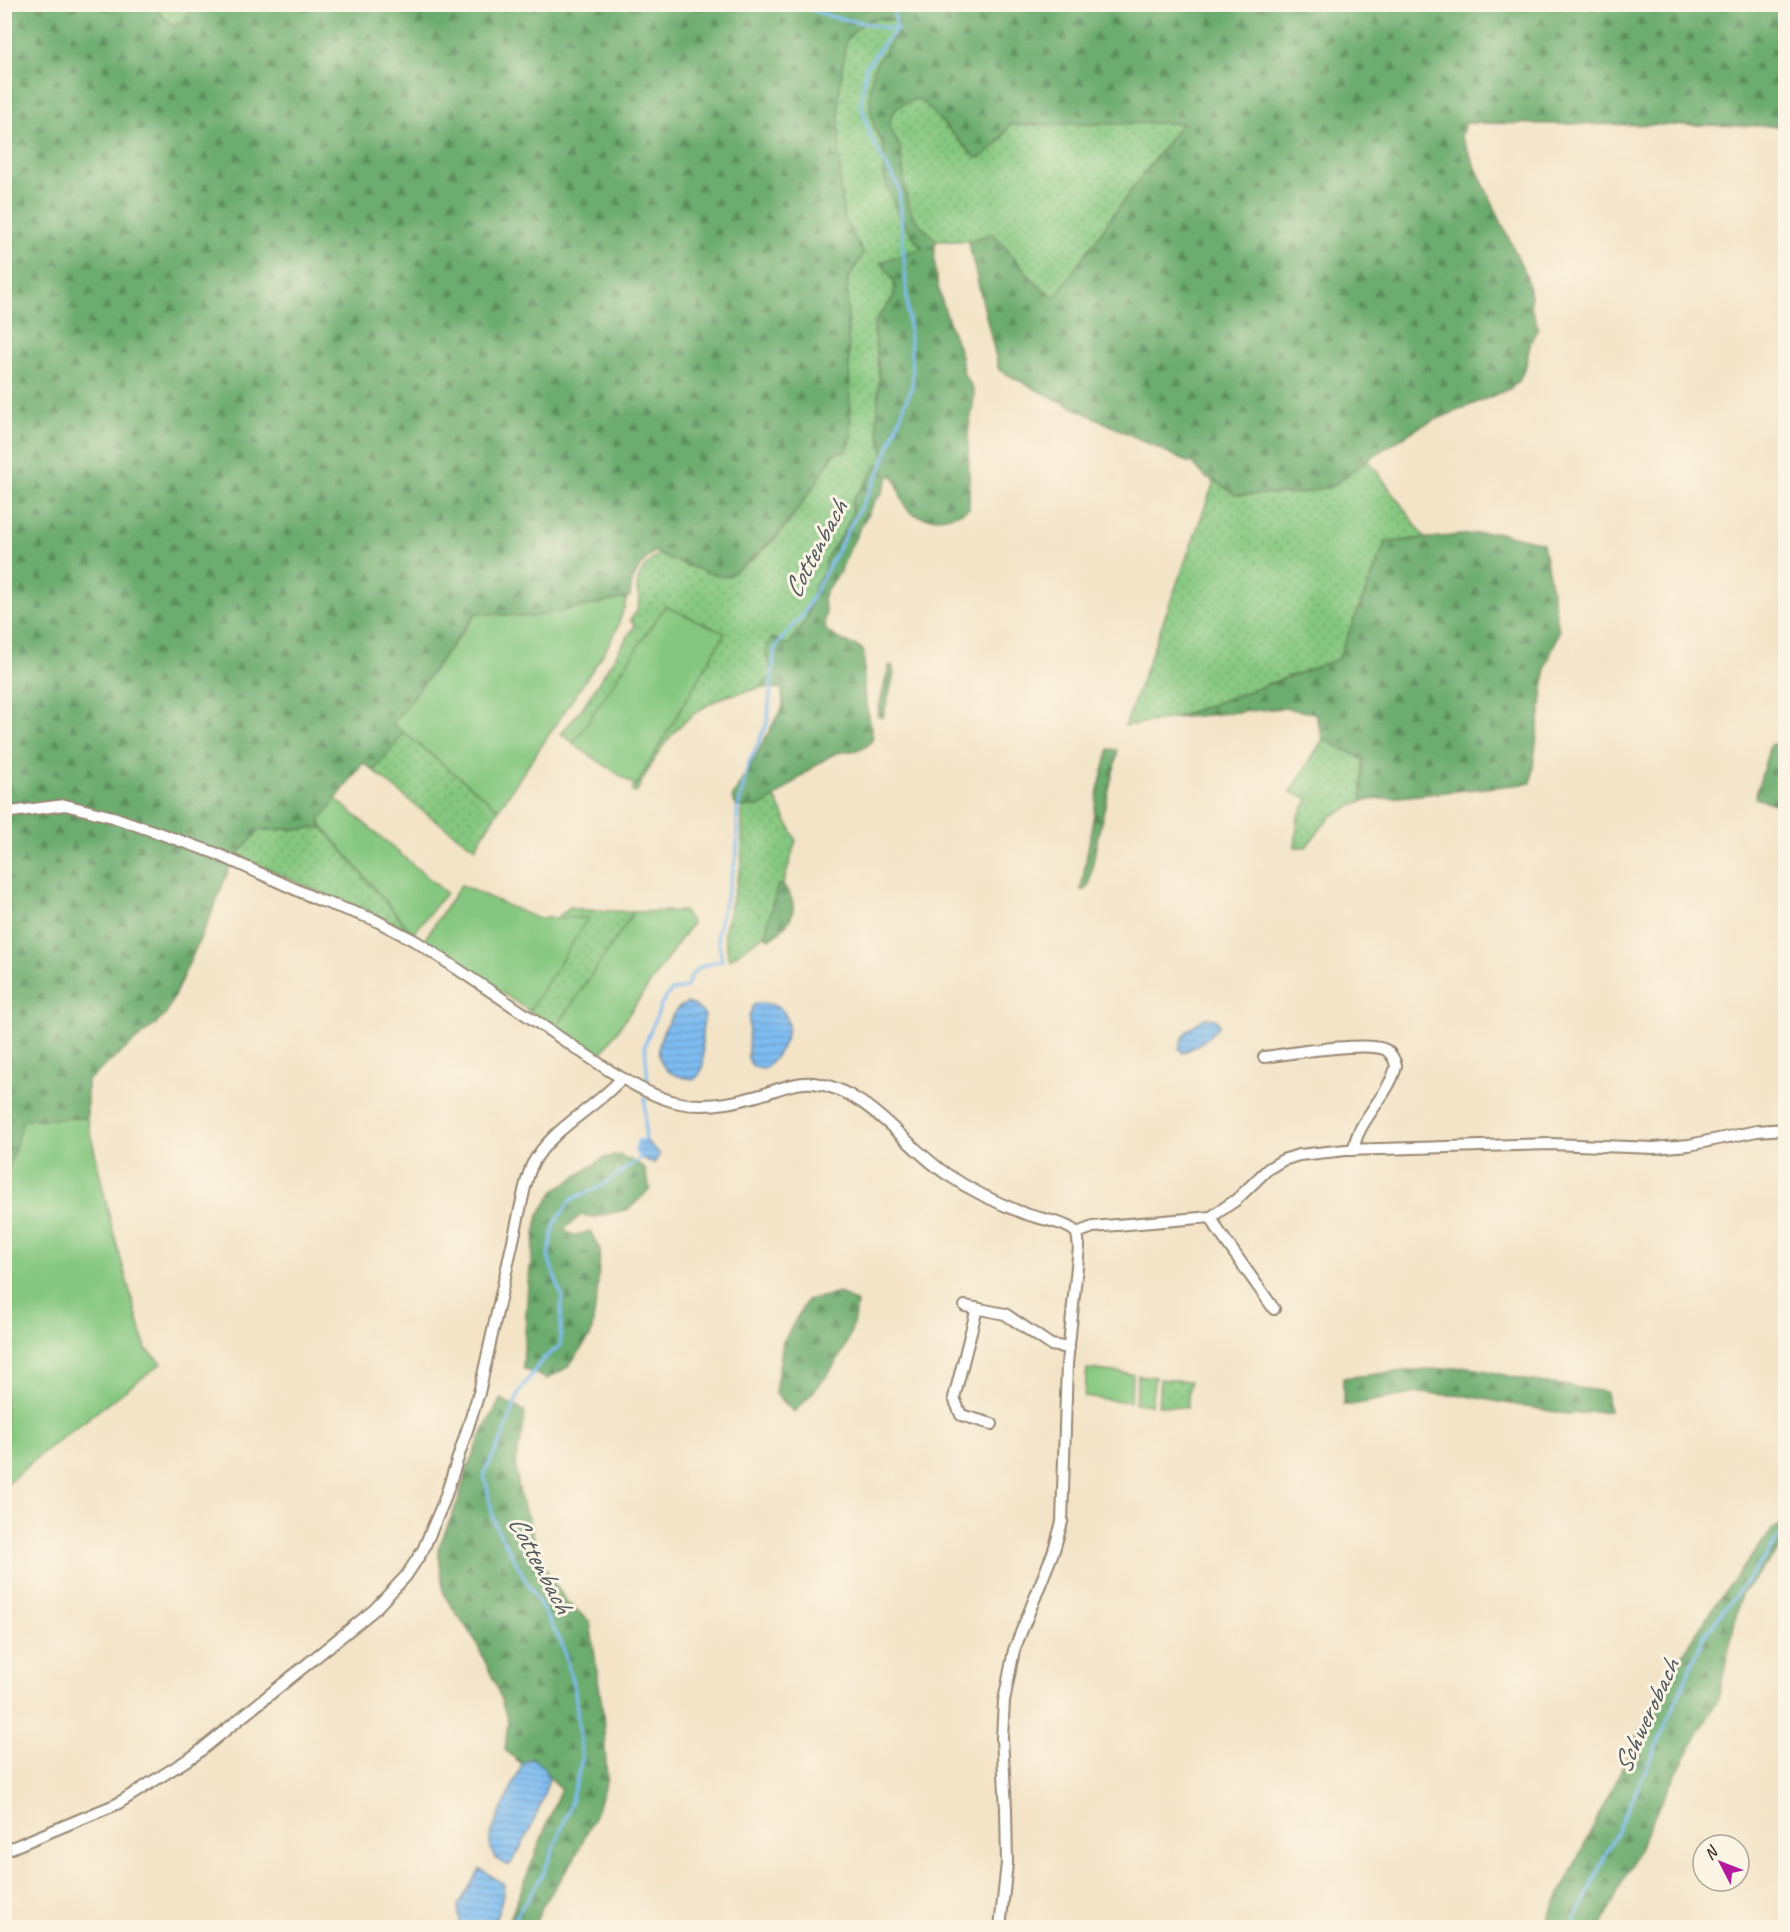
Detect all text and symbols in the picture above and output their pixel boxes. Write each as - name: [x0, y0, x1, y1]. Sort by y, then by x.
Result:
- water label: Cottenbach: [775, 493, 856, 604]
- water label: Cottenbach: [501, 1509, 582, 1620]
- water label: Schwerobach: [1605, 1651, 1688, 1778]
- north arrow: [1691, 1833, 1751, 1893]
- text: N: [1700, 1841, 1723, 1864]

